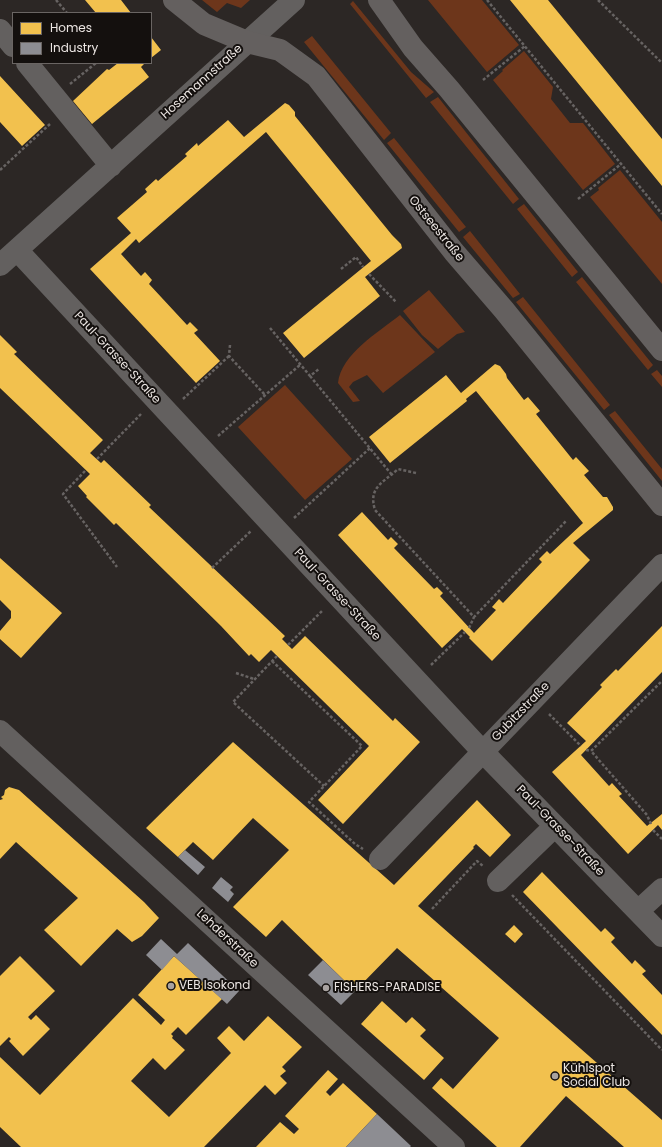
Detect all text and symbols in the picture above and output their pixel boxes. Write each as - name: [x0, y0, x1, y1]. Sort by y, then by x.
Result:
- legend: [12, 12, 152, 64]
- text: Homes: [50, 19, 92, 36]
- text: Industry: [50, 39, 98, 56]
- street label: Hosemannstraße: [158, 42, 246, 122]
- street label: Ostseestraße: [405, 193, 467, 265]
- street label: Paul-Grasse-Straße: [71, 309, 163, 407]
- street label: Paul-Grasse-Straße: [291, 546, 383, 644]
- street label: Gubitzstraße: [489, 679, 553, 745]
- street label: Paul-Grasse-Straße: [513, 783, 607, 879]
- street label: Lehderstraße: [193, 907, 261, 971]
- place label: VEB Isokond: [179, 979, 250, 993]
- marker: VEB Isokond: [166, 981, 176, 991]
- place label: FISHERS-PARADISE: [334, 981, 441, 995]
- marker: FISHERS-PARADISE: [321, 983, 331, 993]
- place label: Kühlspot Social Club: [563, 1062, 630, 1090]
- marker: Kühlspot Social Club: [550, 1071, 560, 1081]

